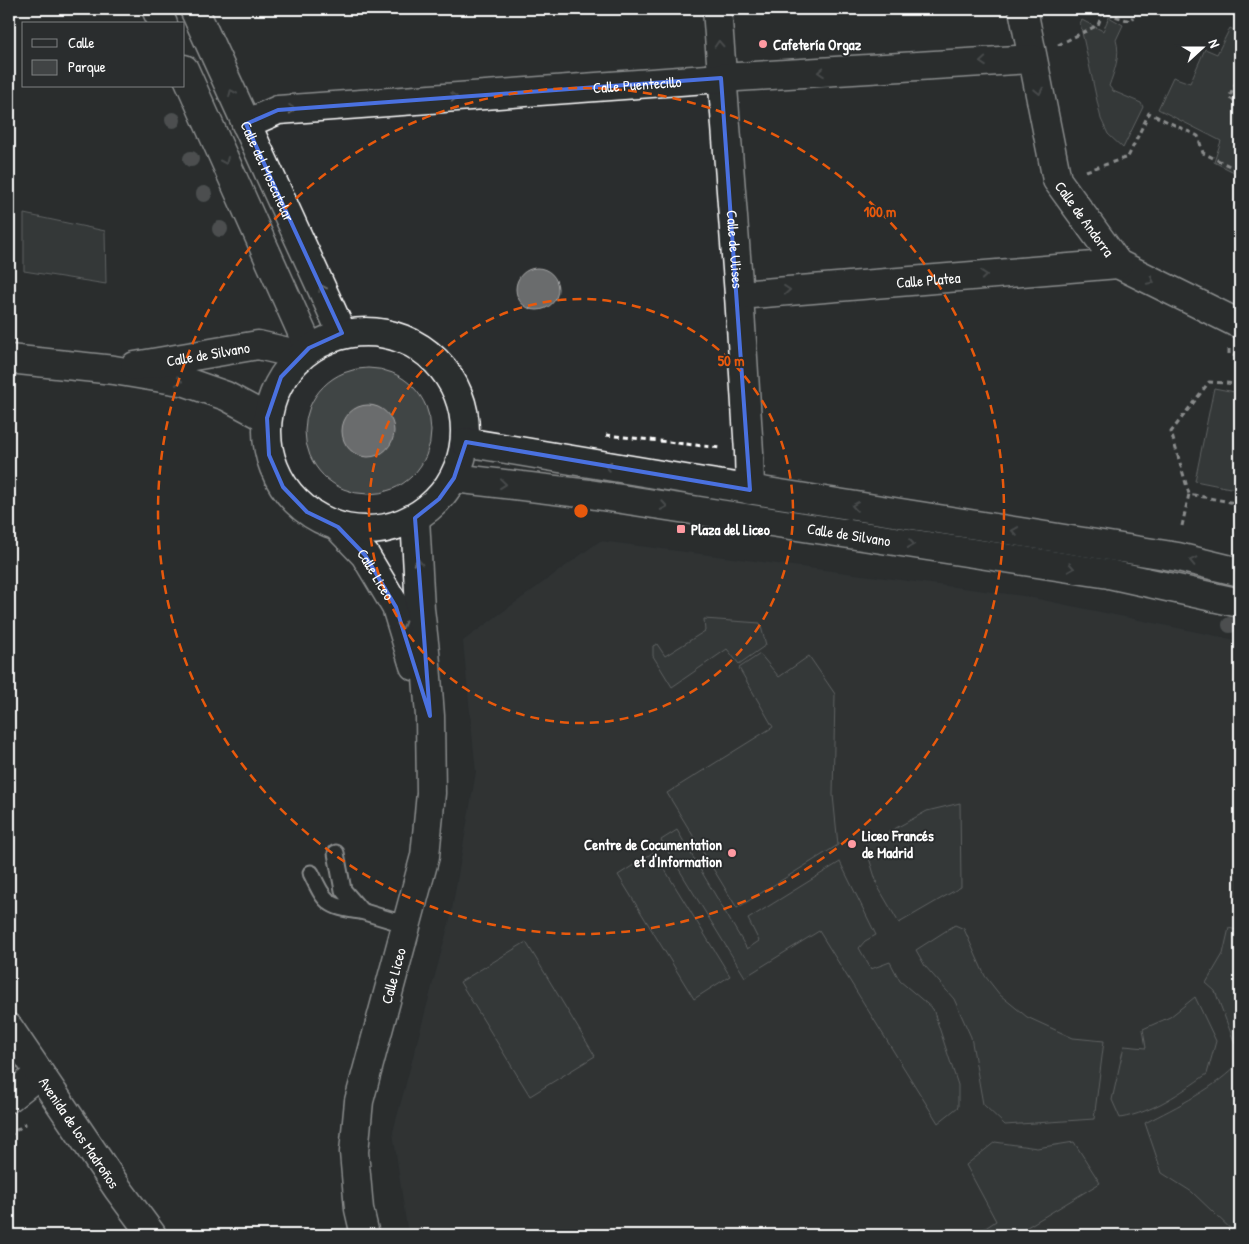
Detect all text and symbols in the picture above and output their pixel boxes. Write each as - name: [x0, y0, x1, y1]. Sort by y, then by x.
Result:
- legend: [22, 22, 185, 88]
- north arrow: [1176, 22, 1226, 72]
- text: Calle: [68, 32, 95, 53]
- place label: Cafetería Orgaz: [773, 34, 862, 56]
- text: N: [1204, 36, 1225, 51]
- marker: Cafetería Orgaz: [757, 38, 769, 50]
- one-way arrow: [714, 39, 725, 47]
- text: Parque: [68, 56, 106, 77]
- one-way arrow: [979, 56, 987, 67]
- one-way arrow: [817, 67, 825, 78]
- street label: Calle Puentecillo: [592, 70, 682, 98]
- one-way arrow: [1033, 87, 1043, 96]
- one-way arrow: [227, 89, 238, 98]
- one-way arrow: [450, 92, 458, 103]
- one-way arrow: [288, 104, 296, 115]
- street label: Calle del Moscatelar: [236, 117, 300, 225]
- one-way arrow: [219, 156, 230, 165]
- street label: Calle de Andorra: [1050, 176, 1120, 261]
- text: 100 m: [864, 201, 896, 222]
- street label: Calle de Ulises: [722, 209, 749, 289]
- street label: Calle Platea: [896, 266, 961, 293]
- one-way arrow: [980, 269, 988, 280]
- one-way arrow: [1146, 275, 1155, 285]
- one-way arrow: [318, 285, 328, 294]
- one-way arrow: [783, 285, 791, 296]
- street label: Calle de Silvano: [165, 336, 251, 371]
- text: 50 m: [718, 350, 744, 371]
- one-way arrow: [175, 375, 183, 386]
- one-way arrow: [604, 461, 612, 471]
- one-way arrow: [499, 478, 507, 489]
- one-way arrow: [659, 501, 668, 511]
- one-way arrow: [850, 501, 858, 512]
- centre of rings: [572, 502, 590, 520]
- street label: Calle de Silvano: [806, 517, 892, 551]
- place label: Plaza del Liceo: [691, 519, 770, 540]
- marker: Plaza del Liceo: [675, 523, 687, 535]
- one-way arrow: [1011, 526, 1019, 537]
- one-way arrow: [906, 538, 915, 548]
- street label: Calle Liceo: [353, 543, 400, 604]
- one-way arrow: [1188, 556, 1197, 567]
- one-way arrow: [413, 558, 423, 566]
- one-way arrow: [1067, 563, 1076, 573]
- one-way arrow: [396, 620, 406, 629]
- place label: Liceo Francés de Madrid: [862, 825, 934, 863]
- place label: Centre de Cocumentation et d'Information: [584, 834, 722, 872]
- marker: Liceo Francés de Madrid: [846, 838, 858, 850]
- marker: Centre de Cocumentation et d'Information: [726, 847, 738, 859]
- street label: Calle Liceo: [375, 945, 410, 1006]
- street label: Avenida de los Madroños: [34, 1072, 125, 1192]

